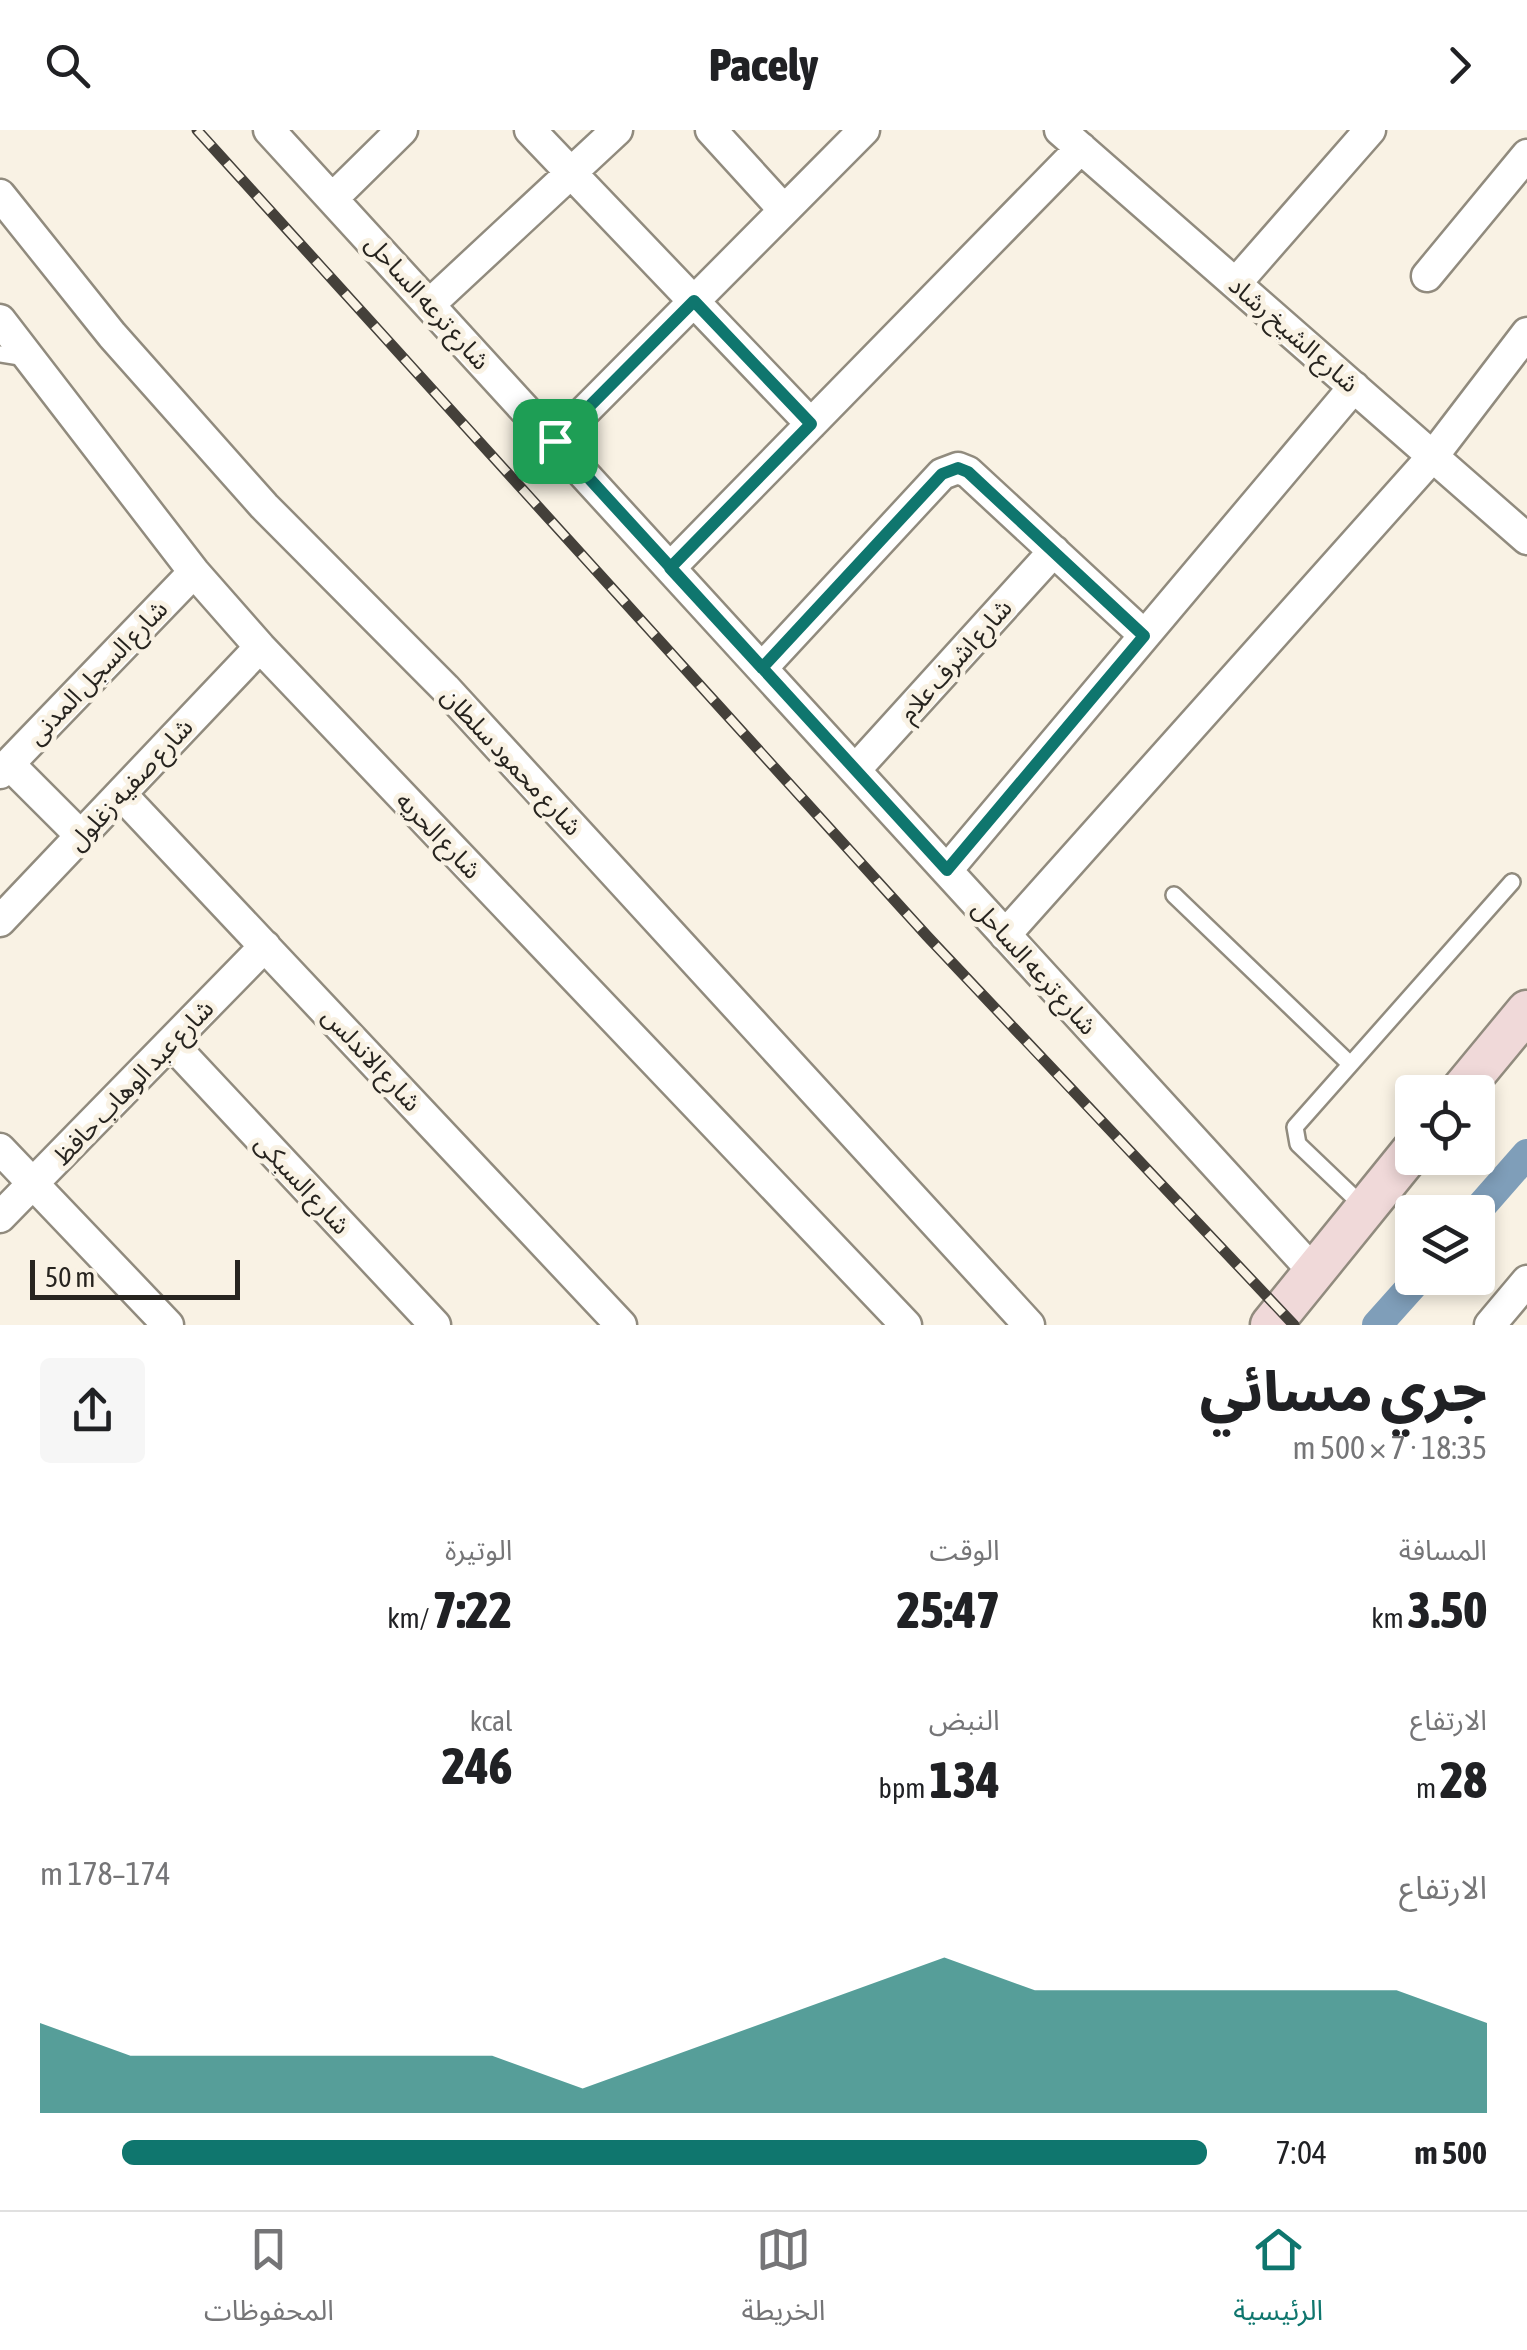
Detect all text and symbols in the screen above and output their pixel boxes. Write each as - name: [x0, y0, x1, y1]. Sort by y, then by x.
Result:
- icon: search: [40, 38, 95, 93]
- icon: forward: [1432, 38, 1487, 93]
- text: Pacely: [709, 39, 818, 91]
- street label: شارع ترعه الساحل: [357, 229, 496, 378]
- street label: شارع الشيخ رشاد: [1220, 270, 1364, 402]
- pin: [513, 399, 598, 484]
- icon: arrive: [528, 414, 583, 469]
- street label: شارع اشرف علام: [893, 593, 1022, 731]
- street label: شارع السجل المدنى: [21, 594, 176, 753]
- street label: شارع محمود سلطان: [433, 681, 588, 844]
- street label: شارع صفيه زغلول: [62, 712, 202, 859]
- street label: شارع الحريه: [387, 786, 487, 888]
- street label: شارع ترعه الساحل: [964, 894, 1103, 1043]
- street label: شارع عبد الوهاب حافظ: [47, 994, 222, 1174]
- street label: شارع الاندلس: [313, 1002, 427, 1120]
- map controls: [1395, 1075, 1495, 1295]
- button: locate: [1395, 1075, 1495, 1175]
- street label: شارع السبكى: [246, 1129, 356, 1243]
- button: layers: [1395, 1195, 1495, 1295]
- scale bar: [30, 1255, 240, 1300]
- text: 50 m: [45, 1261, 95, 1293]
- button: share: [40, 1358, 145, 1463]
- text: جري مسائي: [1200, 1360, 1487, 1423]
- text: 18:35 · 7 × 500 m: [1292, 1429, 1487, 1466]
- text: الوتيرة: [445, 1534, 512, 1566]
- text: الوقت: [929, 1534, 1000, 1566]
- text: المسافة: [1399, 1534, 1487, 1566]
- text: 7:22: [433, 1581, 512, 1639]
- text: 25:47: [897, 1581, 1000, 1639]
- text: 3.50: [1408, 1581, 1487, 1639]
- text: /km: [387, 1602, 433, 1634]
- text: km: [1371, 1602, 1408, 1634]
- text: النبض: [929, 1704, 1000, 1736]
- text: الارتفاع: [1410, 1704, 1487, 1736]
- text: kcal: [470, 1705, 512, 1737]
- text: 246: [442, 1737, 512, 1795]
- text: 134: [929, 1751, 1000, 1809]
- text: 28: [1440, 1751, 1487, 1809]
- text: bpm: [879, 1772, 929, 1804]
- text: m: [1416, 1772, 1440, 1804]
- text: 174–178 m: [40, 1855, 171, 1892]
- text: الارتفاع: [1399, 1869, 1487, 1906]
- text: 7:04: [1276, 2134, 1327, 2171]
- text: 500 m: [1414, 2134, 1487, 2171]
- tab: المحفوظات: [204, 2222, 334, 2341]
- tab: الخريطة: [742, 2222, 825, 2341]
- tab: الرئيسية: [1233, 2222, 1323, 2341]

